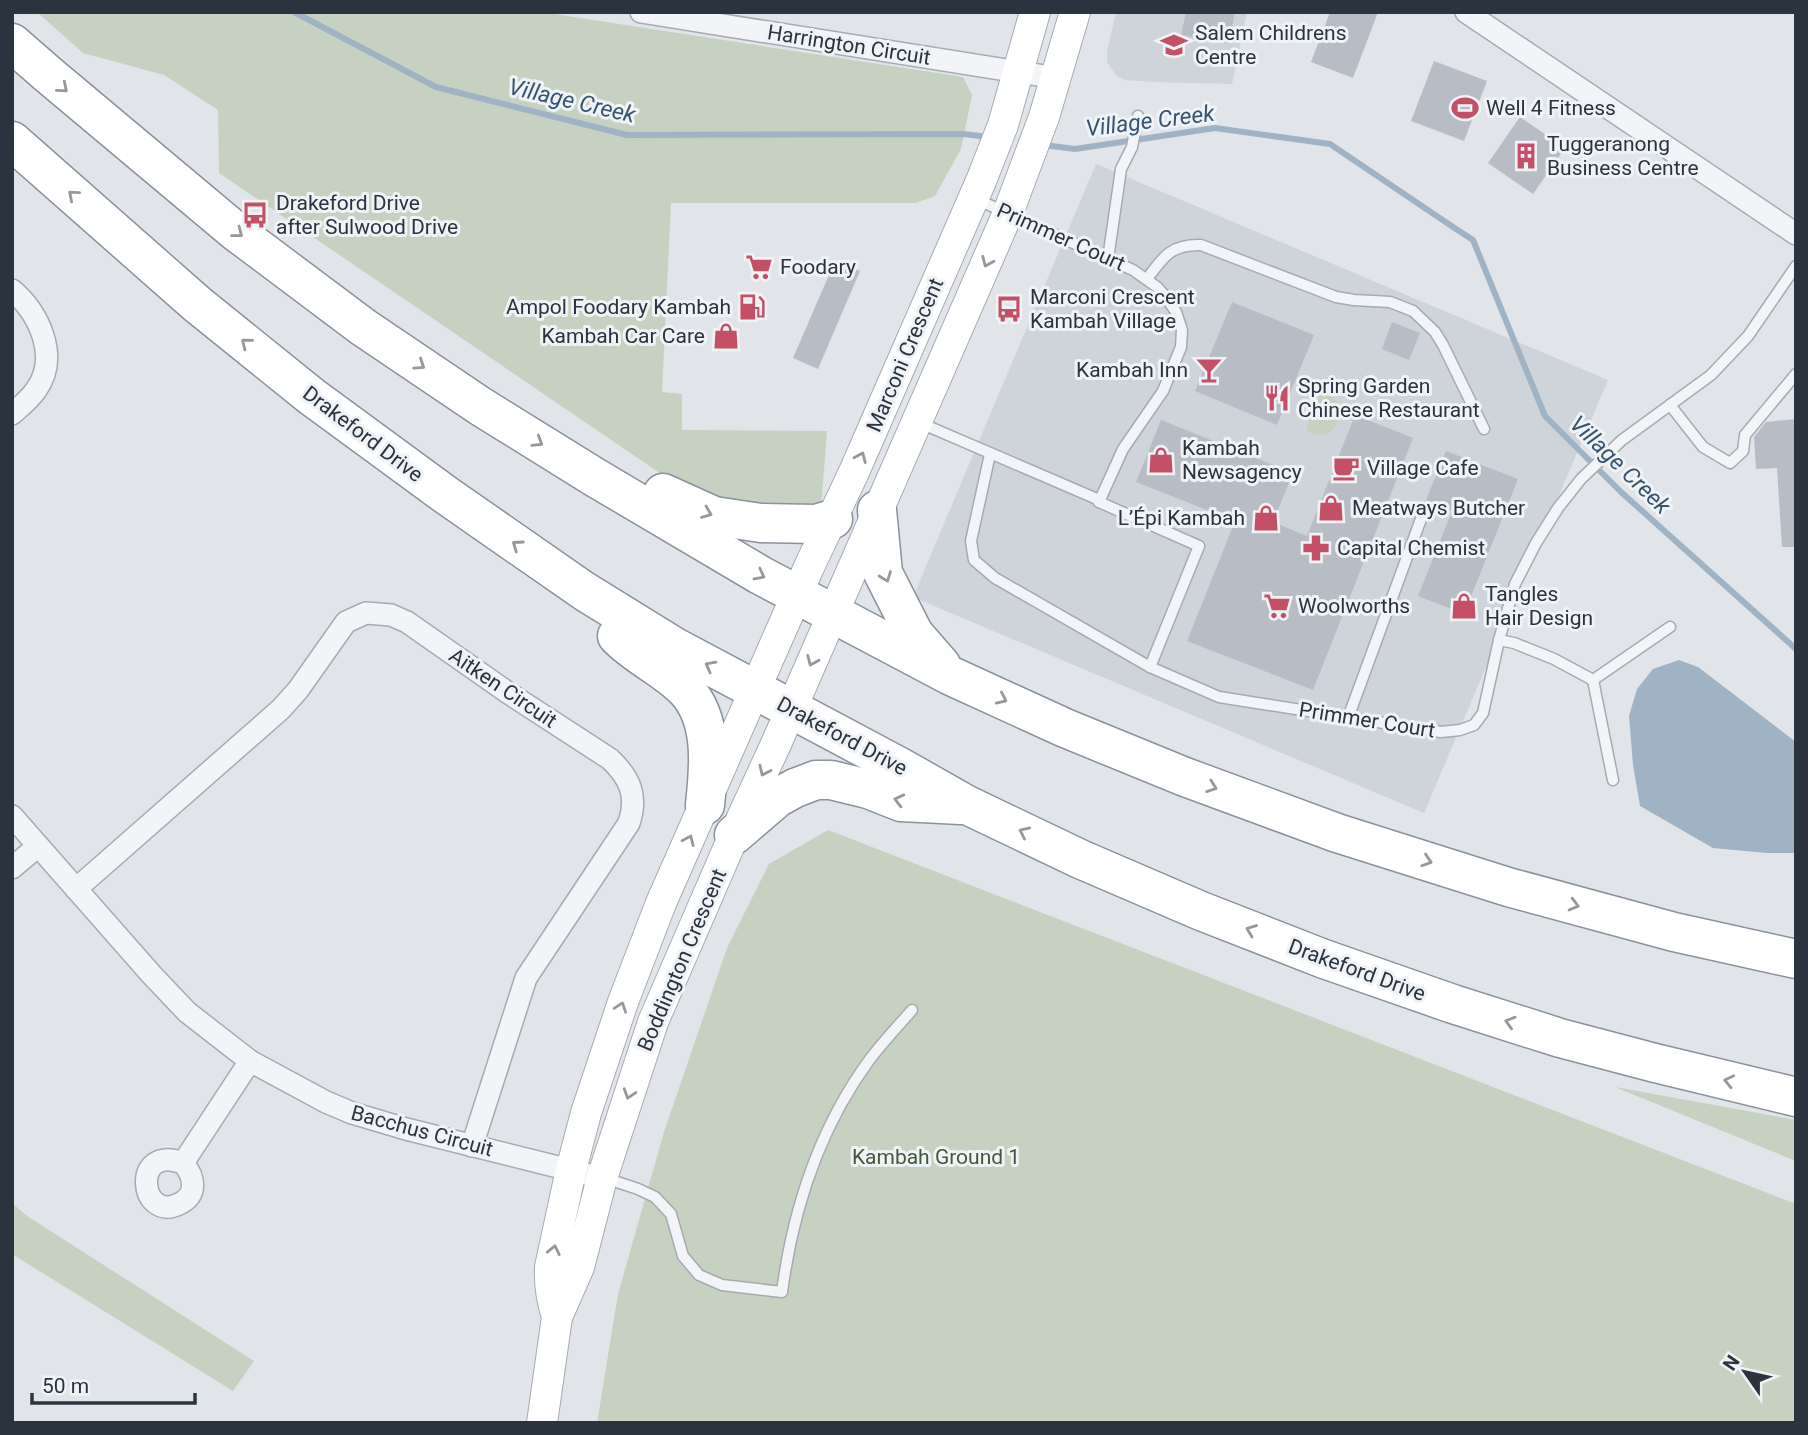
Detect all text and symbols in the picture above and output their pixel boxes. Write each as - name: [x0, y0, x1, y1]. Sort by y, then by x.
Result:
- street label: Harrington Circuit: [766, 20, 932, 70]
- place label: Salem Childrens Centre: [1195, 21, 1347, 69]
- school or university icon: Salem Childrens Centre: [1159, 30, 1189, 60]
- water label: Village Creek: [506, 73, 639, 129]
- one-way arrow: [55, 80, 68, 92]
- sports icon: Well 4 Fitness: [1450, 93, 1480, 123]
- place label: Well 4 Fitness: [1486, 96, 1616, 120]
- water label: Village Creek: [1084, 100, 1217, 142]
- place label: Tuggeranong Business Centre: [1547, 132, 1699, 180]
- building icon: Tuggeranong Business Centre: [1511, 141, 1541, 171]
- one-way arrow: [69, 191, 82, 203]
- place label: Drakeford Drive after Sulwood Drive: [276, 191, 458, 239]
- street label: Primmer Court: [993, 198, 1129, 276]
- bus stop icon: Drakeford Drive after Sulwood Drive: [240, 200, 270, 230]
- one-way arrow: [231, 225, 243, 238]
- supermarket icon: Foodary: [744, 252, 774, 282]
- one-way arrow: [981, 254, 995, 267]
- place label: Foodary: [780, 255, 856, 279]
- street label: Marconi Crescent: [862, 274, 948, 436]
- place label: Marconi Crescent Kambah Village: [1030, 285, 1195, 333]
- fuel station icon: Ampol Foodary Kambah: [737, 292, 767, 322]
- bus stop icon: Marconi Crescent Kambah Village: [994, 294, 1024, 324]
- place label: Ampol Foodary Kambah: [506, 295, 731, 319]
- shop icon: Kambah Car Care: [711, 321, 741, 351]
- place label: Kambah Car Care: [541, 324, 705, 348]
- one-way arrow: [241, 339, 253, 352]
- bar icon: Kambah Inn: [1194, 355, 1224, 385]
- one-way arrow: [412, 357, 425, 369]
- place label: Kambah Inn: [1076, 358, 1188, 382]
- place label: Spring Garden Chinese Restaurant: [1298, 374, 1480, 422]
- street label: Drakeford Drive: [298, 381, 428, 487]
- restaurant icon: Spring Garden Chinese Restaurant: [1262, 383, 1292, 413]
- water label: Village Creek: [1564, 410, 1676, 520]
- one-way arrow: [530, 434, 543, 447]
- place label: Kambah Newsagency: [1182, 436, 1302, 484]
- shop icon: Kambah Newsagency: [1146, 445, 1176, 475]
- one-way arrow: [853, 451, 867, 464]
- cafe icon: Village Cafe: [1331, 453, 1361, 483]
- place label: Village Cafe: [1367, 456, 1479, 480]
- shop icon: Meatways Butcher: [1316, 493, 1346, 523]
- place label: Meatways Butcher: [1352, 496, 1525, 520]
- shop icon: L’Épi Kambah: [1251, 503, 1281, 533]
- one-way arrow: [701, 504, 713, 518]
- place label: L’Épi Kambah: [1118, 506, 1245, 530]
- pharmacy icon: Capital Chemist: [1301, 533, 1331, 563]
- place label: Capital Chemist: [1337, 536, 1485, 560]
- one-way arrow: [512, 541, 525, 553]
- one-way arrow: [753, 566, 766, 580]
- one-way arrow: [878, 571, 892, 583]
- place label: Tangles Hair Design: [1485, 582, 1593, 630]
- supermarket icon: Woolworths: [1262, 591, 1292, 621]
- shop icon: Tangles Hair Design: [1449, 591, 1479, 621]
- place label: Woolworths: [1298, 594, 1410, 618]
- street label: Aitken Circuit: [445, 643, 561, 733]
- one-way arrow: [806, 654, 820, 666]
- one-way arrow: [704, 660, 717, 674]
- one-way arrow: [995, 691, 1007, 705]
- street label: Drakeford Drive: [773, 692, 911, 780]
- street label: Primmer Court: [1297, 697, 1437, 743]
- one-way arrow: [758, 764, 772, 777]
- one-way arrow: [1205, 779, 1217, 793]
- one-way arrow: [894, 794, 906, 808]
- one-way arrow: [1019, 826, 1031, 840]
- one-way arrow: [681, 835, 695, 847]
- one-way arrow: [1420, 853, 1432, 868]
- street label: Boddington Crescent: [633, 865, 731, 1055]
- one-way arrow: [1568, 897, 1580, 911]
- one-way arrow: [1245, 925, 1257, 939]
- street label: Drakeford Drive: [1285, 934, 1429, 1006]
- one-way arrow: [613, 1002, 627, 1014]
- one-way arrow: [1504, 1016, 1516, 1031]
- one-way arrow: [1723, 1075, 1735, 1089]
- one-way arrow: [623, 1088, 638, 1100]
- street label: Bacchus Circuit: [348, 1101, 496, 1162]
- park label: Kambah Ground 1: [852, 1145, 1020, 1169]
- one-way arrow: [545, 1244, 560, 1256]
- north arrow: [1710, 1337, 1780, 1407]
- text: N: [1718, 1351, 1745, 1375]
- scale bar: [32, 1362, 194, 1406]
- text: 50 m: [42, 1374, 89, 1398]

